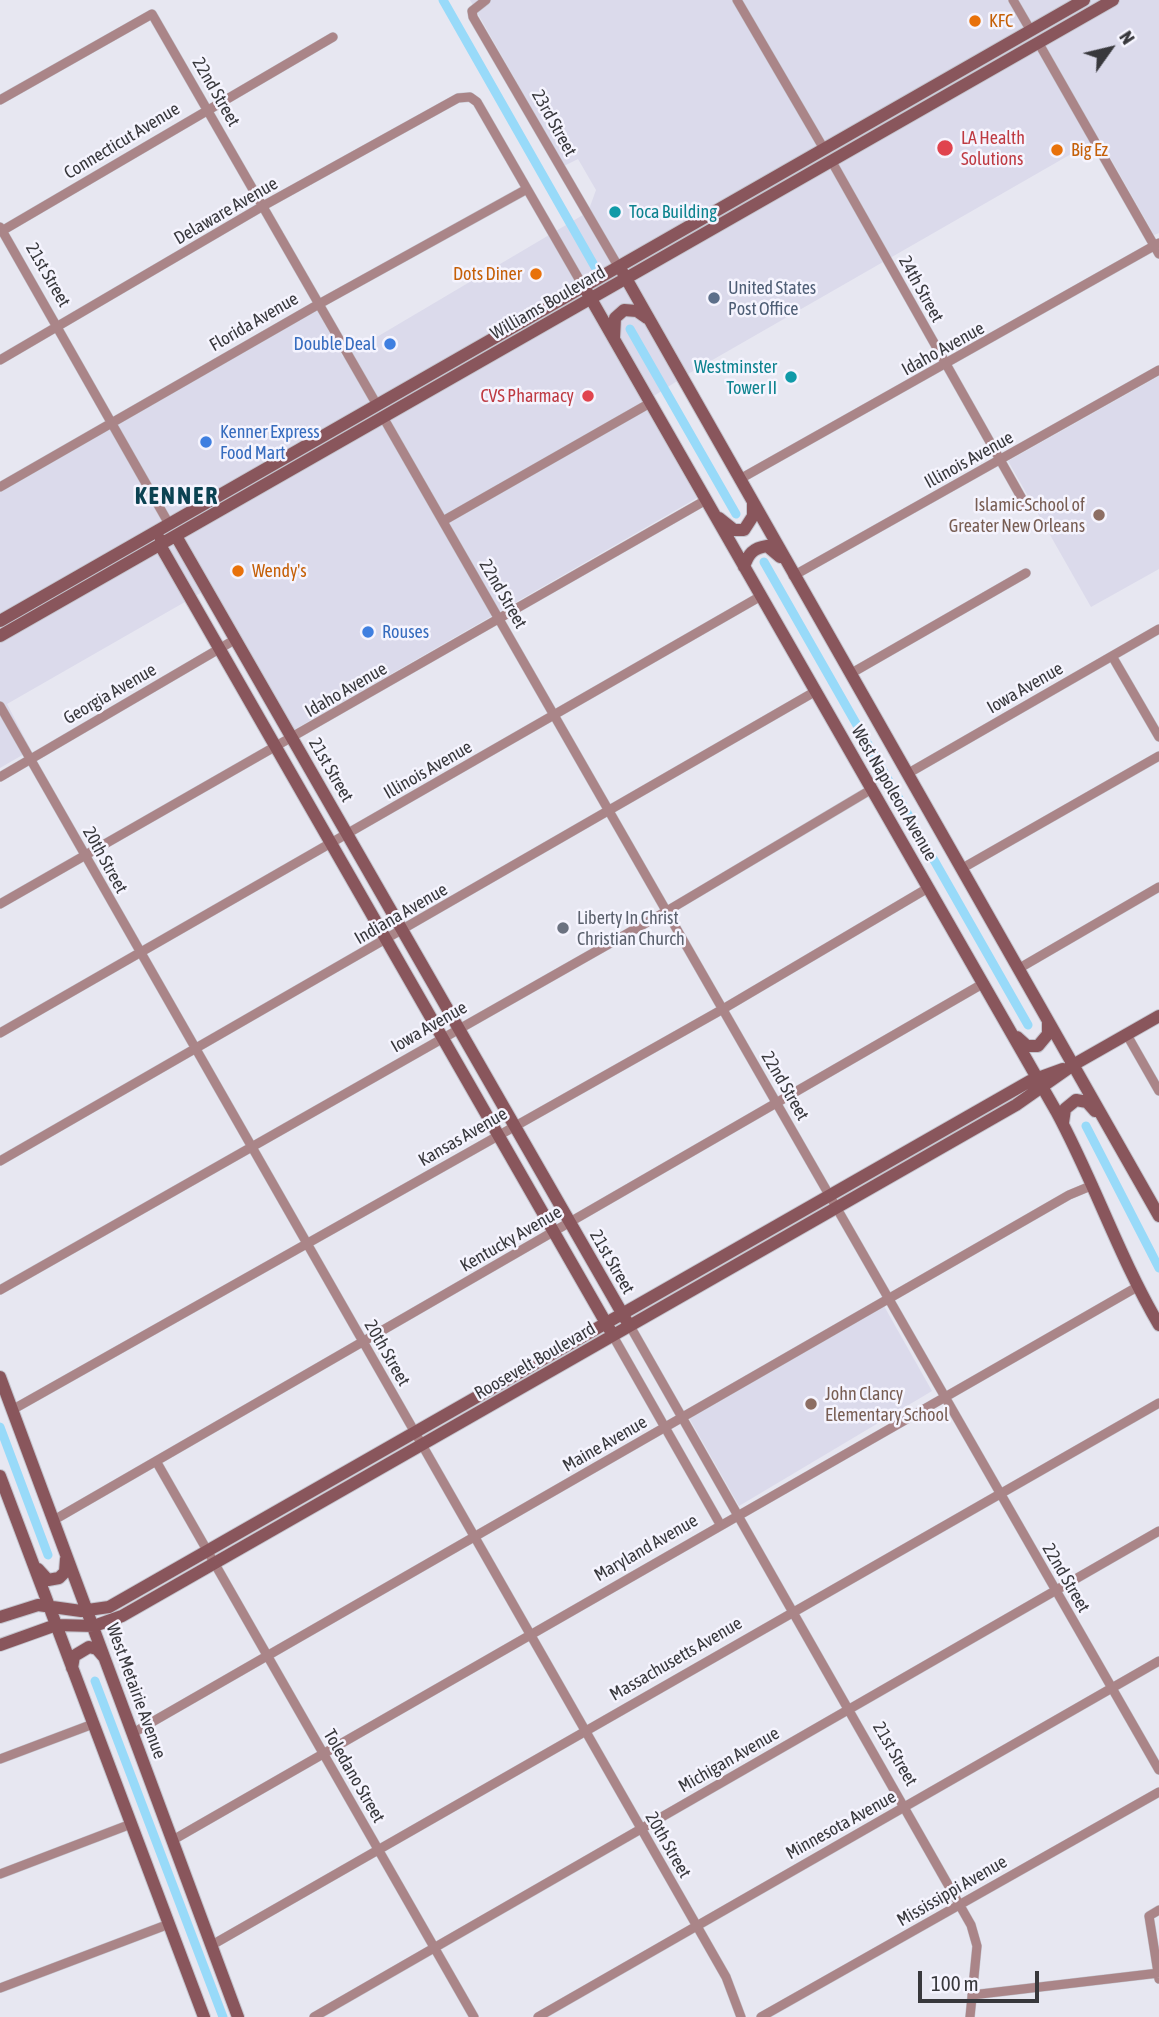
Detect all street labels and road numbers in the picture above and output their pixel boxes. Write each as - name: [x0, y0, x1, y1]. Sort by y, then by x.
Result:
- street label: 22nd Street: [188, 54, 244, 130]
- street label: 23rd Street: [527, 86, 581, 160]
- street label: Connecticut Avenue: [60, 98, 184, 184]
- street label: Delaware Avenue: [170, 173, 282, 249]
- street label: 21st Street: [21, 239, 75, 311]
- street label: 24th Street: [894, 252, 948, 326]
- street label: Williams Boulevard: [487, 261, 609, 345]
- street label: Florida Avenue: [206, 288, 302, 356]
- street label: Idaho Avenue: [898, 318, 988, 380]
- street label: Illinois Avenue: [921, 427, 1017, 493]
- street label: 22nd Street: [475, 556, 531, 632]
- street label: Idaho Avenue: [301, 658, 391, 722]
- street label: Iowa Avenue: [983, 658, 1067, 718]
- street label: Georgia Avenue: [60, 659, 160, 729]
- street label: West Napoleon Avenue: [846, 721, 942, 865]
- street label: 21st Street: [304, 734, 358, 806]
- street label: Illinois Avenue: [380, 736, 476, 804]
- street label: 20th Street: [78, 823, 132, 897]
- street label: Indiana Avenue: [351, 879, 451, 949]
- street label: Iowa Avenue: [387, 997, 471, 1057]
- street label: 22nd Street: [757, 1048, 813, 1124]
- street label: Kansas Avenue: [415, 1103, 511, 1171]
- street label: Kentucky Avenue: [456, 1201, 566, 1277]
- street label: 21st Street: [585, 1226, 639, 1298]
- street label: 20th Street: [359, 1316, 415, 1390]
- street label: Roosevelt Boulevard: [471, 1318, 599, 1404]
- street label: Maine Avenue: [559, 1411, 651, 1477]
- street label: Maryland Avenue: [590, 1510, 702, 1586]
- street label: 22nd Street: [1038, 1540, 1094, 1616]
- street label: Massachusetts Avenue: [606, 1612, 746, 1706]
- street label: West Metairie Avenue: [101, 1620, 171, 1762]
- street label: 21st Street: [868, 1718, 922, 1790]
- street label: Michigan Avenue: [675, 1723, 783, 1797]
- street label: Toledano Street: [319, 1726, 389, 1826]
- street label: Minnesota Avenue: [782, 1786, 900, 1864]
- street label: 20th Street: [640, 1808, 696, 1882]
- street label: Mississippi Avenue: [893, 1851, 1011, 1931]

